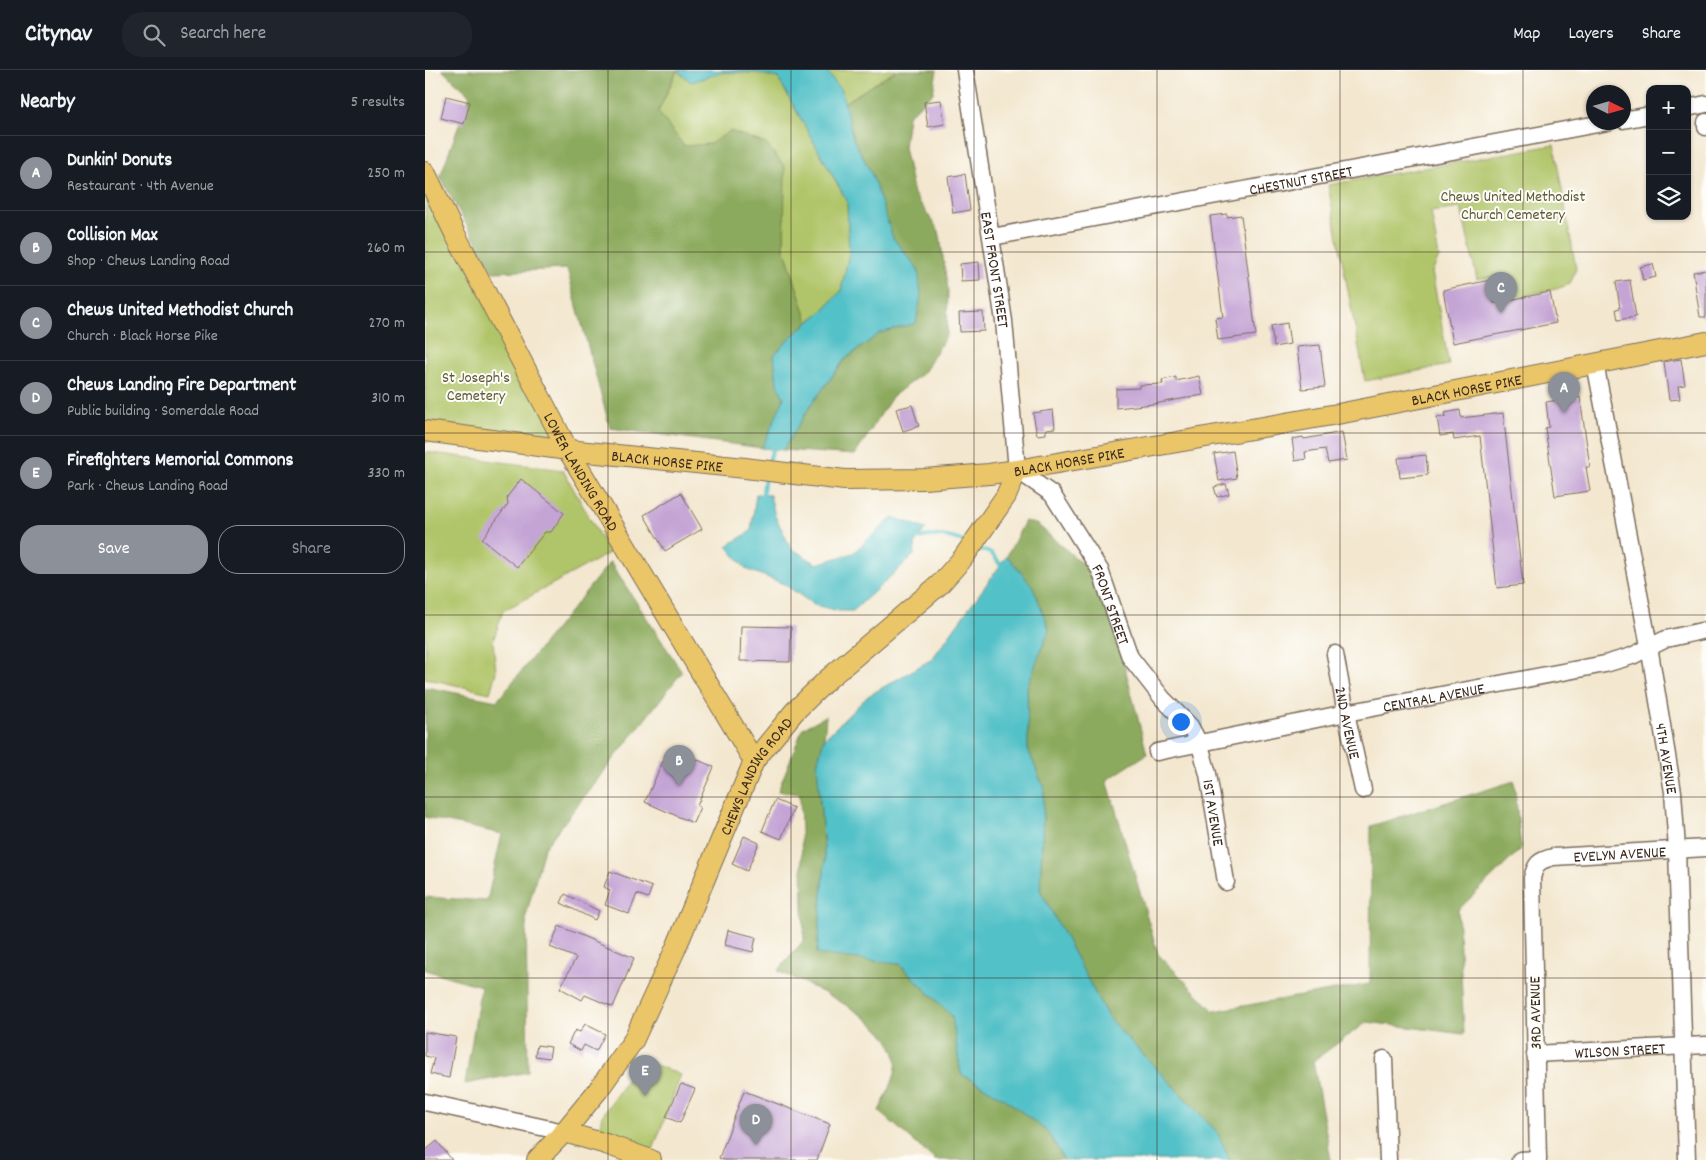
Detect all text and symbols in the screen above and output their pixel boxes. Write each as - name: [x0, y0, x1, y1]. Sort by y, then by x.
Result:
- search box: [122, 12, 472, 57]
- text: Citynav: [25, 18, 92, 52]
- icon: search: [140, 21, 168, 49]
- text: Search here: [180, 21, 266, 48]
- text: Map: [1513, 22, 1540, 47]
- text: Layers: [1568, 22, 1614, 47]
- text: Share: [1642, 22, 1681, 47]
- north arrow: [1586, 85, 1631, 130]
- map controls: [1646, 85, 1691, 220]
- button: +: [1646, 85, 1691, 130]
- text: Nearby: [20, 88, 75, 118]
- text: 5 results: [351, 91, 405, 114]
- button: −: [1646, 130, 1691, 175]
- text: Dunkin' Donuts: [67, 148, 172, 175]
- street label: CHESTNUT STREET: [1248, 161, 1355, 203]
- text: A: [32, 162, 40, 185]
- text: 250 m: [367, 162, 405, 185]
- text: Restaurant · 4th Avenue: [67, 175, 214, 198]
- button: layers: [1646, 175, 1691, 220]
- park label: Chews United Methodist Church Cemetery: [1441, 186, 1586, 227]
- street label: EAST FRONT STREET: [973, 210, 1014, 330]
- text: Collision Max: [67, 223, 158, 250]
- text: B: [32, 237, 40, 260]
- text: 260 m: [367, 237, 405, 260]
- text: Shop · Chews Landing Road: [67, 250, 230, 273]
- pin: C: [1485, 272, 1517, 313]
- text: Chews United Methodist Church: [67, 298, 293, 325]
- text: C: [32, 312, 40, 335]
- text: 270 m: [369, 312, 405, 335]
- text: Church · Black Horse Pike: [67, 325, 218, 348]
- park label: St Joseph's Cemetery: [442, 367, 510, 408]
- street label: BLACK HORSE PIKE: [1410, 369, 1525, 413]
- pin: A: [1548, 372, 1580, 413]
- text: Chews Landing Fire Department: [67, 373, 296, 400]
- text: D: [32, 387, 40, 410]
- text: 310 m: [371, 387, 405, 410]
- text: Public building · Somerdale Road: [67, 400, 259, 423]
- street label: LOWER LANDING ROAD: [536, 409, 623, 536]
- street label: BLACK HORSE PIKE: [1012, 442, 1127, 484]
- street label: BLACK HORSE PIKE: [610, 445, 725, 480]
- text: Firefighters Memorial Commons: [67, 448, 293, 475]
- text: E: [32, 462, 40, 485]
- text: 330 m: [367, 462, 405, 485]
- text: Park · Chews Landing Road: [67, 475, 228, 498]
- button: Save: [20, 525, 208, 574]
- button: Share: [218, 525, 405, 574]
- street label: FRONT STREET: [1085, 560, 1134, 649]
- street label: CENTRAL AVENUE: [1381, 678, 1487, 720]
- street label: 2ND AVENUE: [1327, 685, 1365, 762]
- your location: [1168, 709, 1194, 735]
- street label: CHEWS LANDING ROAD: [715, 713, 799, 839]
- street label: 4TH AVENUE: [1648, 722, 1682, 797]
- pin: B: [663, 745, 695, 786]
- street label: 1ST AVENUE: [1195, 778, 1229, 849]
- street label: EVELYN AVENUE: [1573, 841, 1668, 870]
- street label: 3RD AVENUE: [1524, 975, 1549, 1050]
- street label: WILSON STREET: [1574, 1038, 1667, 1066]
- pin: E: [629, 1055, 661, 1096]
- pin: D: [740, 1104, 772, 1145]

